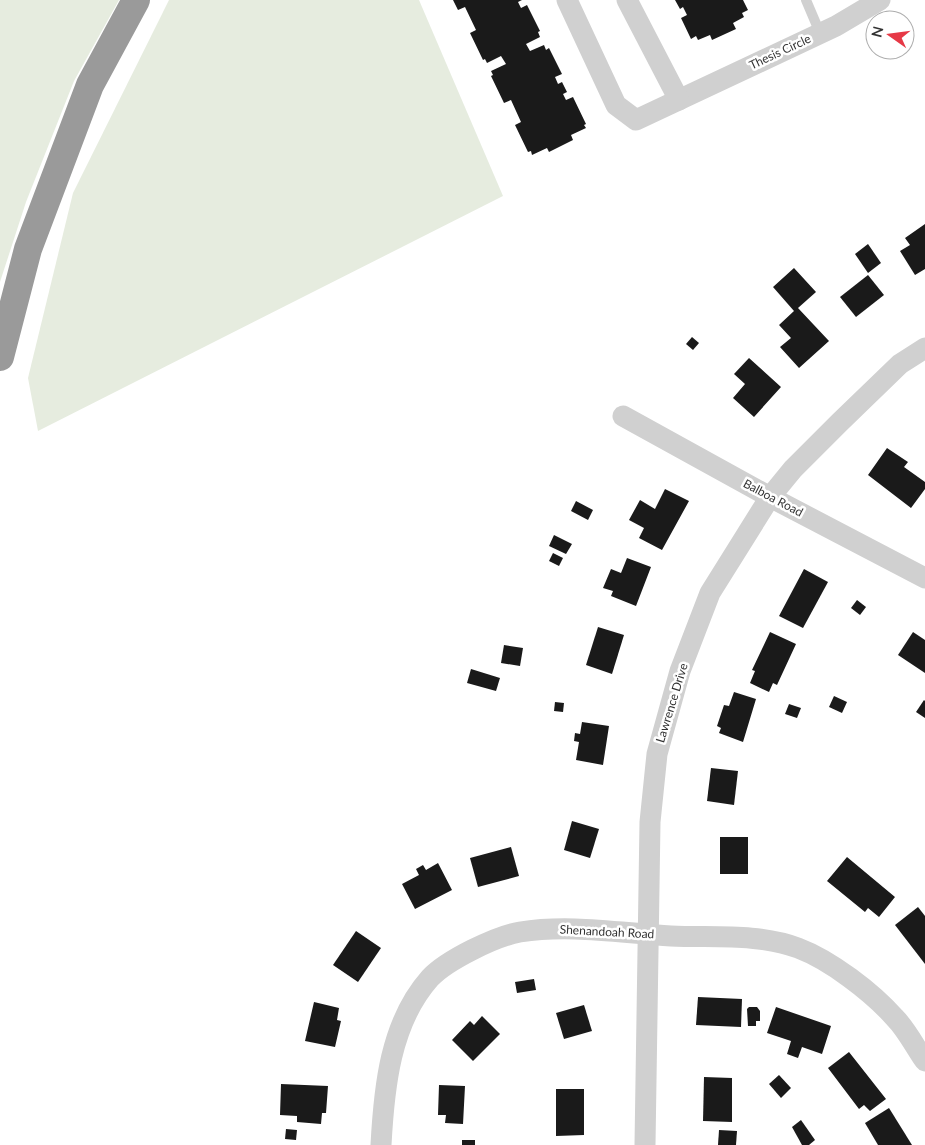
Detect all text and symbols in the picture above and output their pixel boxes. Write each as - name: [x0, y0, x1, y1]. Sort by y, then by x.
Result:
- north arrow: [865, 10, 915, 60]
- text: N: [867, 24, 886, 39]
- street label: Thesis Circle: [747, 31, 813, 72]
- street label: Balboa Road: [741, 476, 806, 520]
- street label: Lawrence Drive: [652, 661, 691, 744]
- street label: Shenandoah Road: [559, 922, 655, 941]

